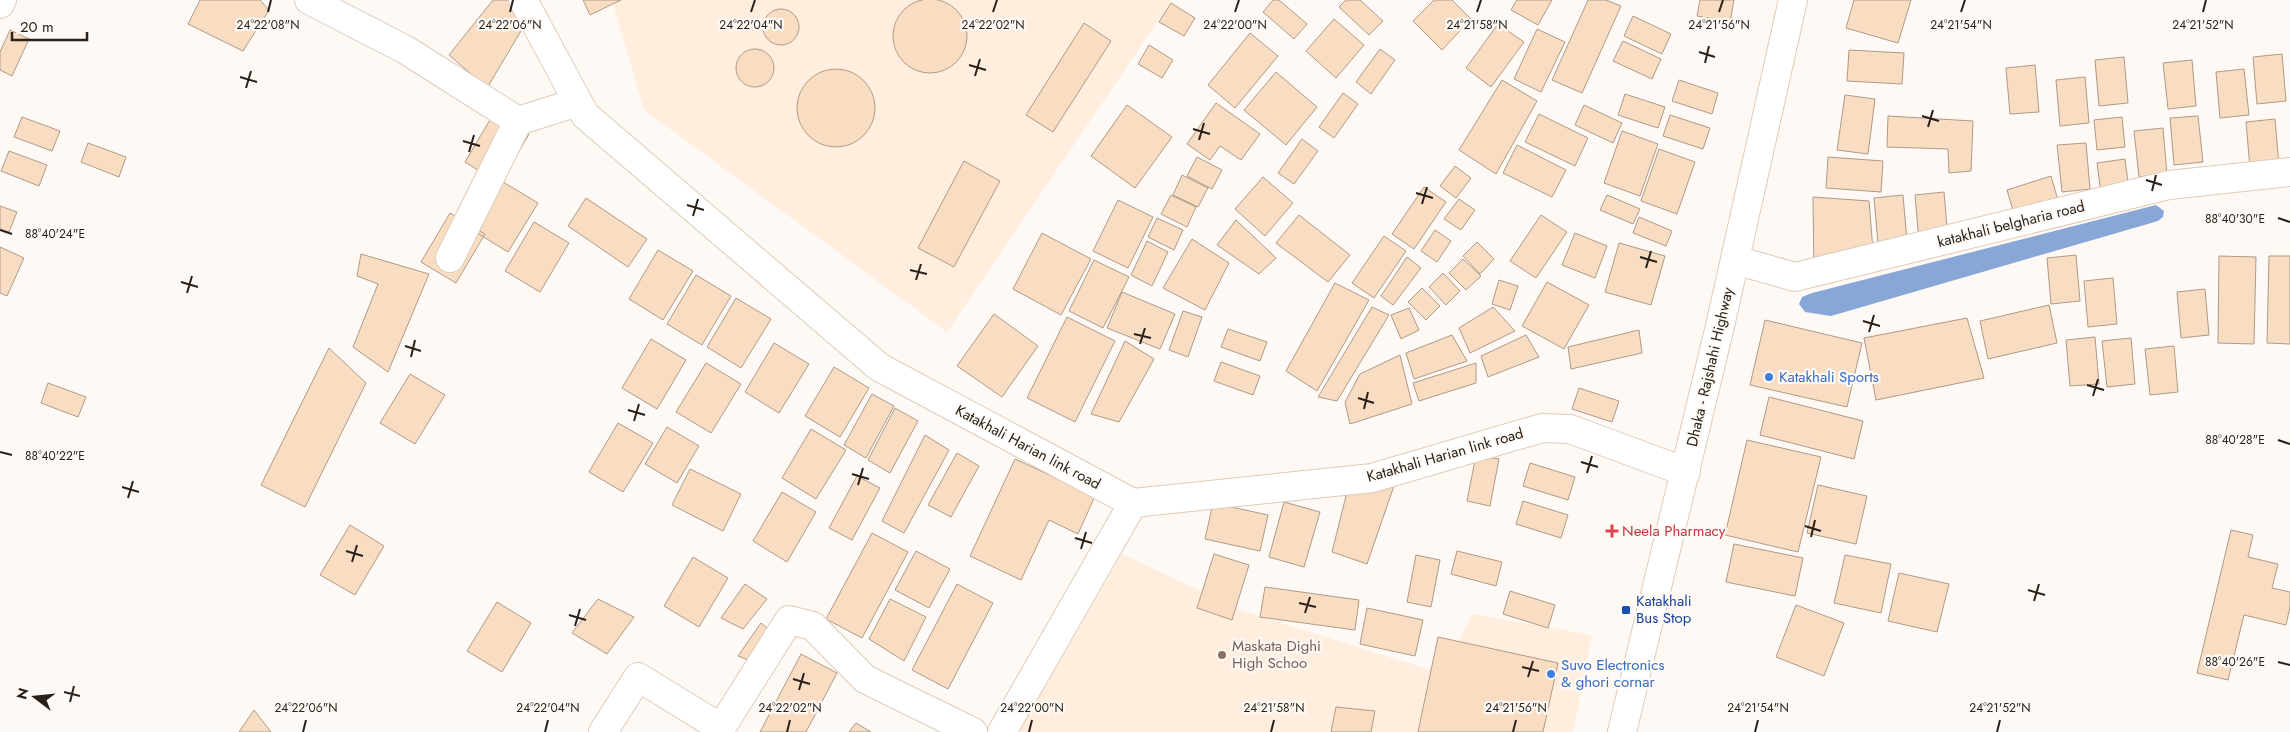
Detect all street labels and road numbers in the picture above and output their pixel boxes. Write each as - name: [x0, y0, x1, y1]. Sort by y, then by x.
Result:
- street label: katakhali belgharia road: [1935, 195, 2087, 253]
- street label: Dhaka - Rajshahi Highway: [1681, 285, 1739, 449]
- street label: Katakhali Harian link road: [951, 399, 1105, 495]
- street label: Katakhali Harian link road: [1364, 422, 1526, 488]

